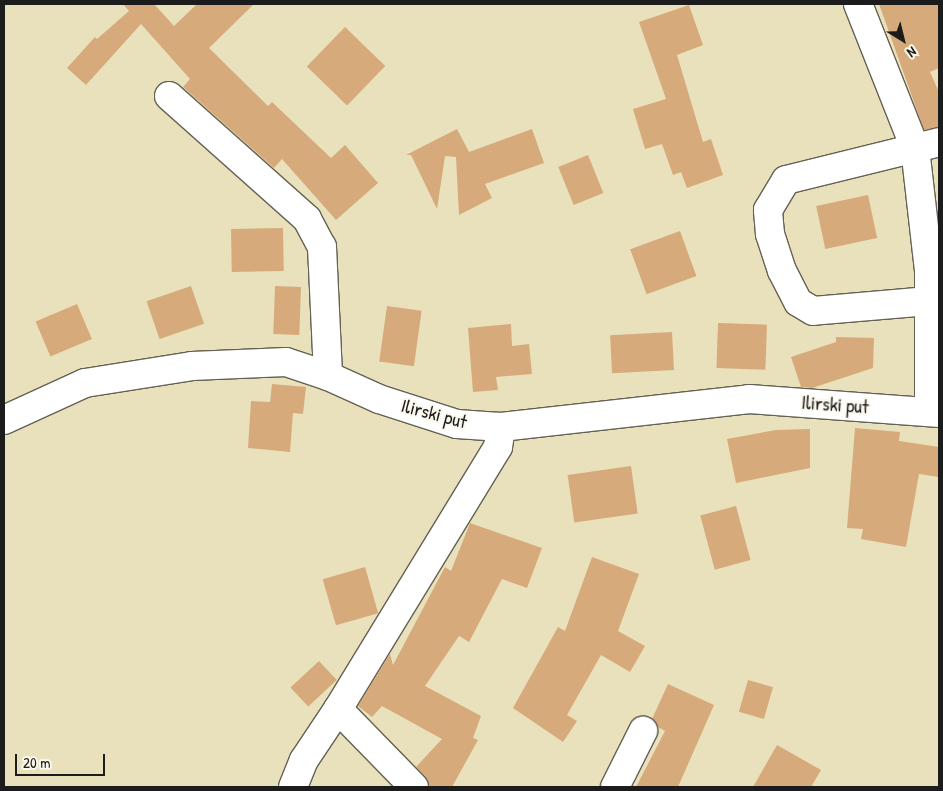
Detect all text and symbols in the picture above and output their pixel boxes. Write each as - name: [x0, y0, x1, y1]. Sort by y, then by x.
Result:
- north arrow: [878, 15, 928, 65]
- text: N: [904, 43, 921, 62]
- street label: Ilirski put: [801, 391, 869, 419]
- street label: Ilirski put: [399, 394, 469, 434]
- scale bar: [18, 744, 108, 776]
- text: 20 m: [23, 752, 50, 773]

